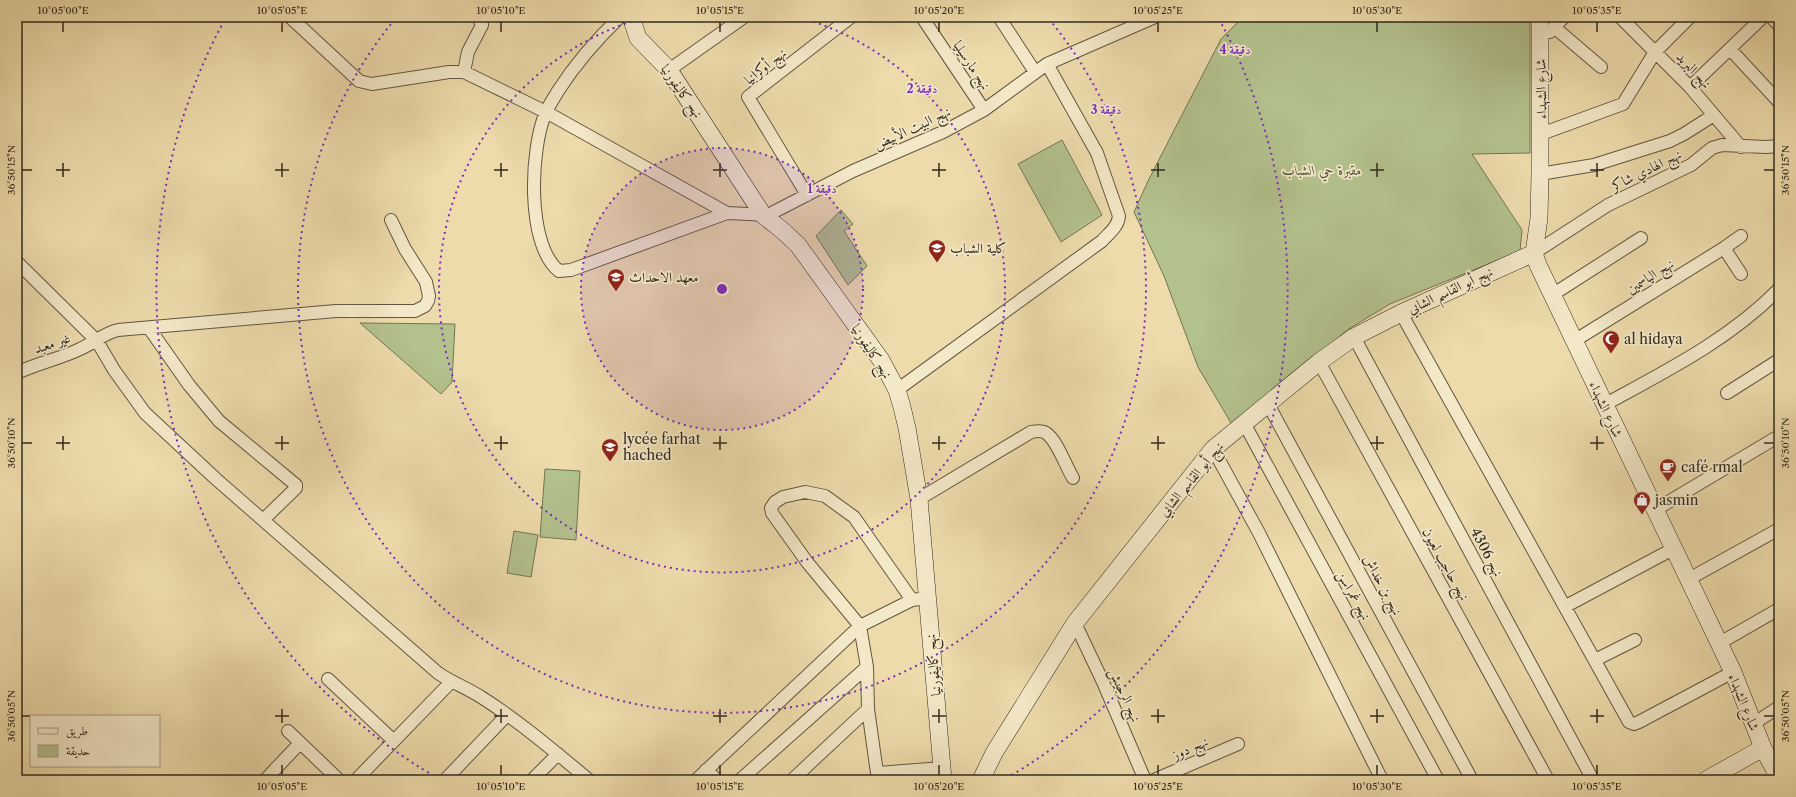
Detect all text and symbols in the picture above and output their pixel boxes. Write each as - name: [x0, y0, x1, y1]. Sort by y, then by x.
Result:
- text: 10°05'00"E: [37, 4, 89, 17]
- text: 10°05'05"E: [257, 4, 307, 17]
- text: 10°05'10"E: [477, 4, 526, 17]
- text: 10°05'15"E: [696, 4, 744, 17]
- text: 10°05'20"E: [914, 4, 964, 17]
- text: 10°05'25"E: [1133, 4, 1183, 17]
- text: 10°05'30"E: [1352, 4, 1402, 17]
- text: 10°05'35"E: [1572, 4, 1622, 17]
- street label: نهج مارسيليا: [946, 37, 995, 95]
- text: 4 دقيقة: [1219, 42, 1251, 57]
- street label: نهج أوكرانيا: [739, 43, 792, 91]
- street label: نهج البريد: [1670, 48, 1715, 95]
- street label: شارع الشهداء: [1531, 59, 1554, 119]
- street label: نهح كاليفورنيا: [654, 60, 707, 124]
- text: 2 دقيقة: [906, 81, 938, 96]
- street label: نهج البيت الأبيض: [870, 101, 955, 157]
- text: 3 دقيقة: [1091, 102, 1121, 117]
- text: 36°50'15"N: [5, 145, 18, 195]
- street label: نهج الهادي شاكر: [1606, 145, 1686, 199]
- text: 36°50'15"N: [1779, 145, 1792, 195]
- park label: مقبرة حي الشباب: [1282, 161, 1362, 182]
- text: 1 دقيقة: [807, 181, 837, 196]
- school or university icon: كلية الشباب: [927, 238, 947, 263]
- place label: كلية الشباب: [950, 239, 1006, 257]
- street label: نهج الياسمين: [1623, 254, 1679, 301]
- street label: نهج أبو القاسم الشابي: [1404, 261, 1498, 322]
- school or university icon: معهد الاحداث: [606, 267, 626, 292]
- place label: معهد الاحداث: [629, 268, 698, 286]
- centre of rings: [715, 282, 729, 296]
- street label: نهح كاليفورنيا: [844, 320, 896, 384]
- street label: غير معبد: [31, 328, 73, 358]
- mosque icon: al hidaya: [1601, 329, 1621, 354]
- place label: al hidaya: [1624, 330, 1683, 348]
- street label: شارع الشهداء: [1582, 378, 1627, 441]
- text: 36°50'10"N: [5, 418, 18, 468]
- text: 36°50'10"N: [1779, 418, 1792, 468]
- place label: lycée farhat hached: [623, 430, 701, 464]
- school or university icon: lycée farhat hached: [600, 437, 620, 462]
- street label: نهج أبو القاسم الشابي: [1154, 437, 1231, 523]
- cafe icon: café rmal: [1658, 457, 1678, 482]
- place label: café rmal: [1681, 458, 1743, 476]
- shop icon: jasmin: [1632, 490, 1652, 515]
- place label: jasmin: [1652, 491, 1699, 509]
- street label: نهج حاجب لعيون: [1415, 524, 1473, 606]
- street label: نهج 4306: [1463, 524, 1507, 582]
- street label: نهج بن خداش: [1356, 551, 1407, 620]
- street label: نهج غمراسن: [1329, 567, 1375, 625]
- street label: نهح كاليفورنيا: [921, 633, 949, 697]
- street label: نهج الرجيش: [1101, 665, 1145, 726]
- street label: شارع الشهداء: [1722, 671, 1764, 734]
- text: 36°50'05"N: [5, 690, 18, 742]
- text: 36°50'05"N: [1779, 690, 1792, 742]
- legend: [30, 715, 160, 767]
- text: طريق: [66, 723, 88, 739]
- street label: نهج دوز: [1167, 732, 1212, 768]
- text: حديقة: [66, 743, 90, 759]
- text: 10°05'05"E: [257, 780, 307, 793]
- text: 10°05'10"E: [477, 780, 526, 793]
- text: 10°05'15"E: [696, 780, 744, 793]
- text: 10°05'20"E: [914, 780, 964, 793]
- text: 10°05'25"E: [1133, 780, 1183, 793]
- text: 10°05'30"E: [1352, 780, 1402, 793]
- text: 10°05'35"E: [1572, 780, 1622, 793]

